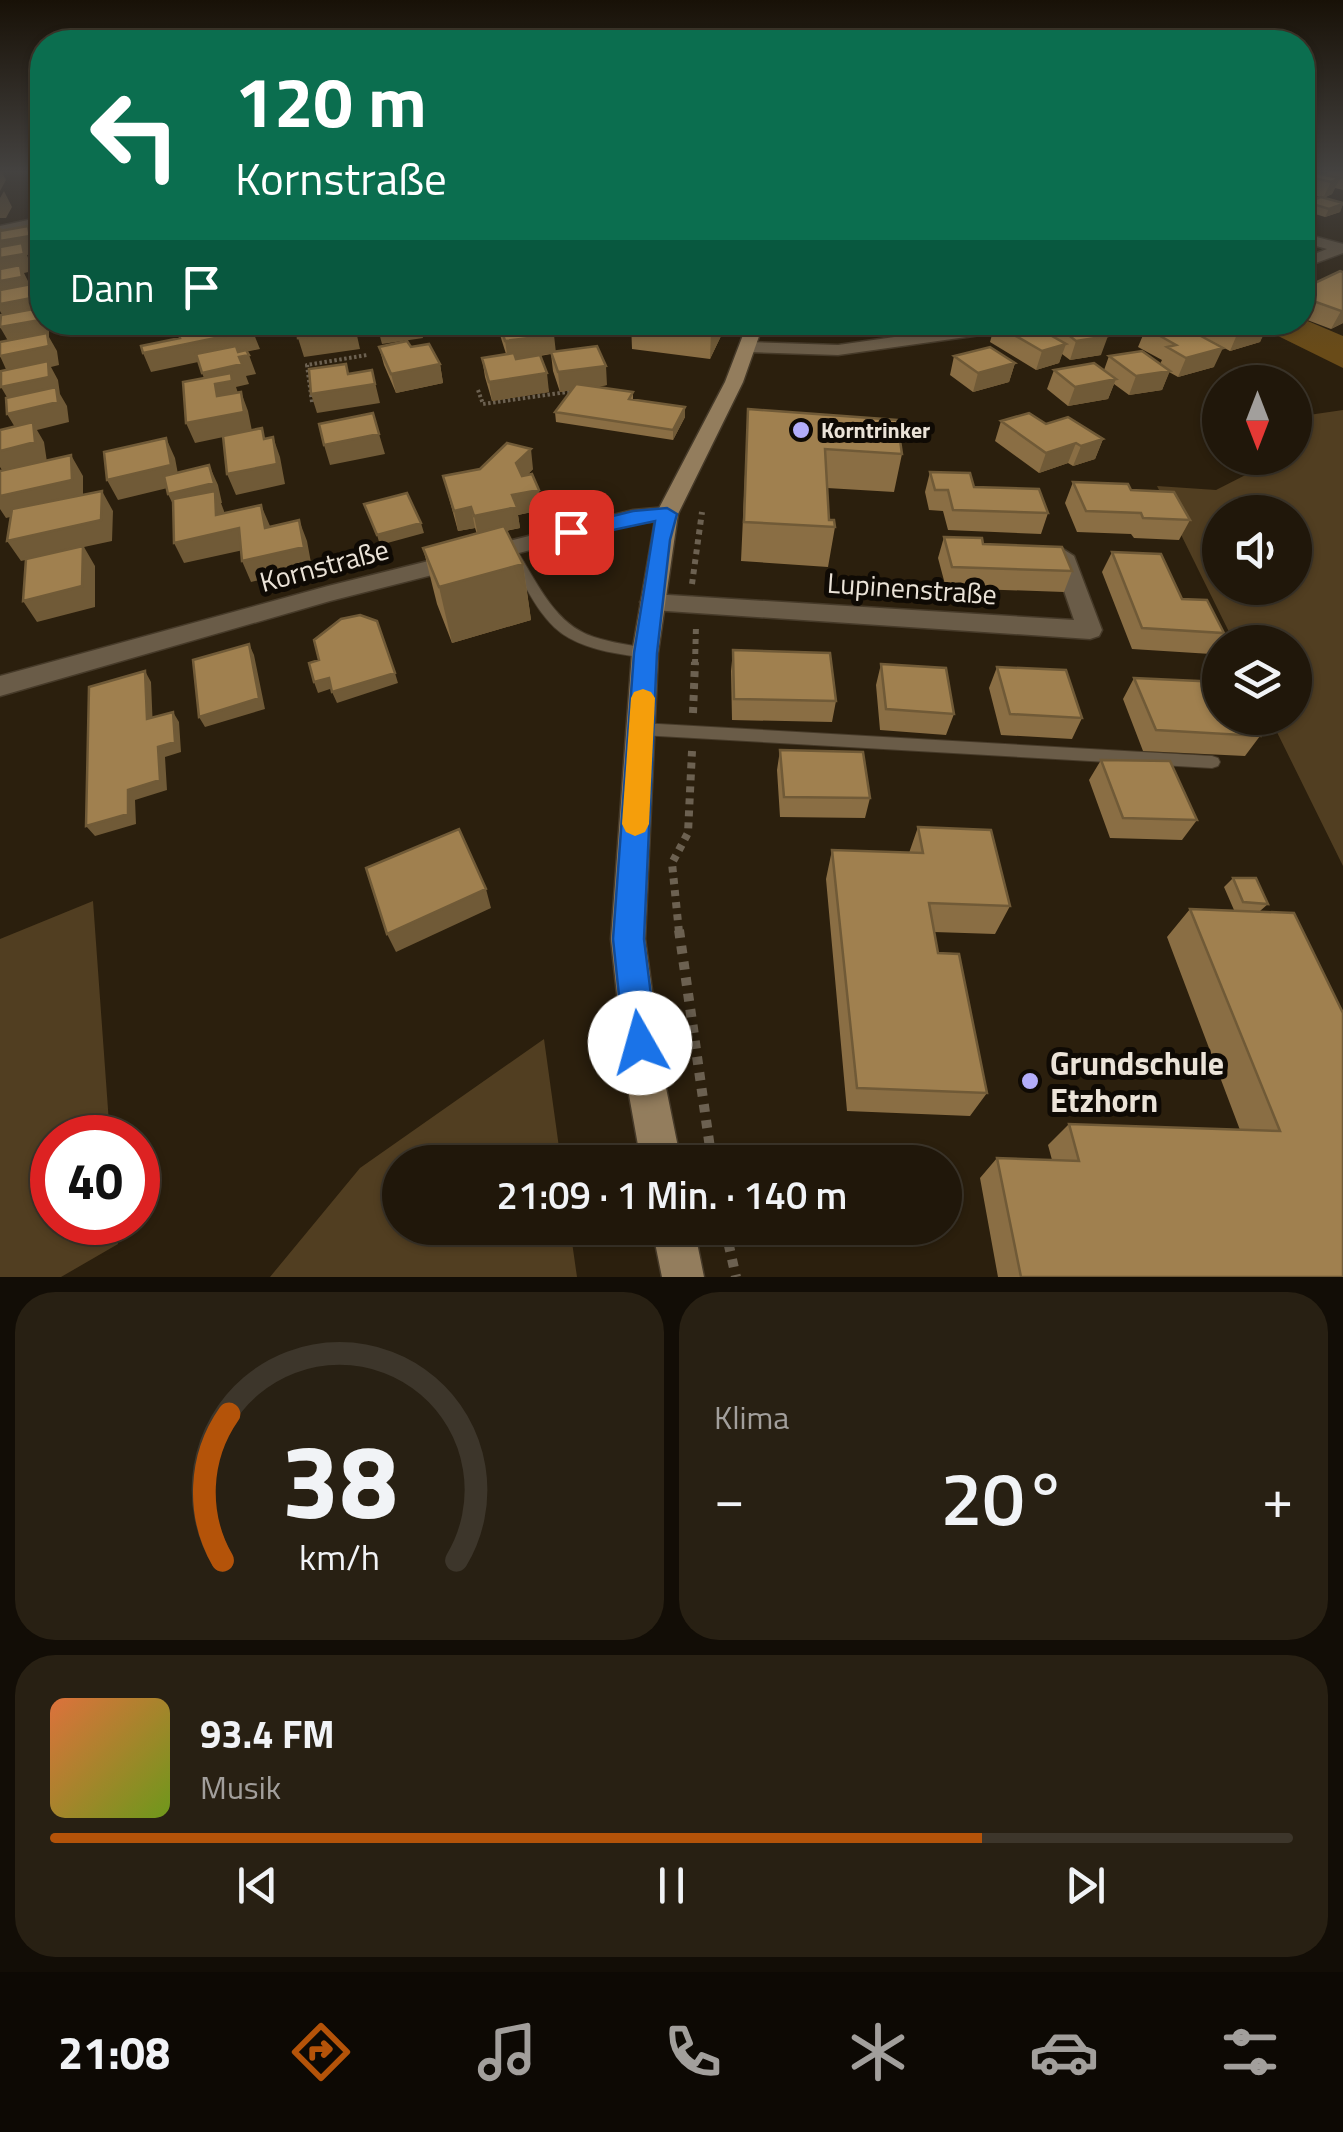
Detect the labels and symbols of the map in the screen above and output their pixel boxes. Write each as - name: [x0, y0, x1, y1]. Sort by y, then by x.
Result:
- north arrow: [1202, 365, 1312, 475]
- place label: Korntrinker: [821, 413, 930, 447]
- marker: Korntrinker: [790, 419, 812, 441]
- pin: [529, 490, 614, 575]
- street label: Kornstraße: [255, 527, 393, 603]
- street label: Lupinenstraße: [826, 561, 998, 615]
- position arrow: [588, 991, 692, 1095]
- place label: Grundschule Etzhorn: [1050, 1039, 1224, 1124]
- marker: Grundschule Etzhorn: [1019, 1070, 1041, 1092]
- speed limit sign: 40: [30, 1115, 160, 1245]

